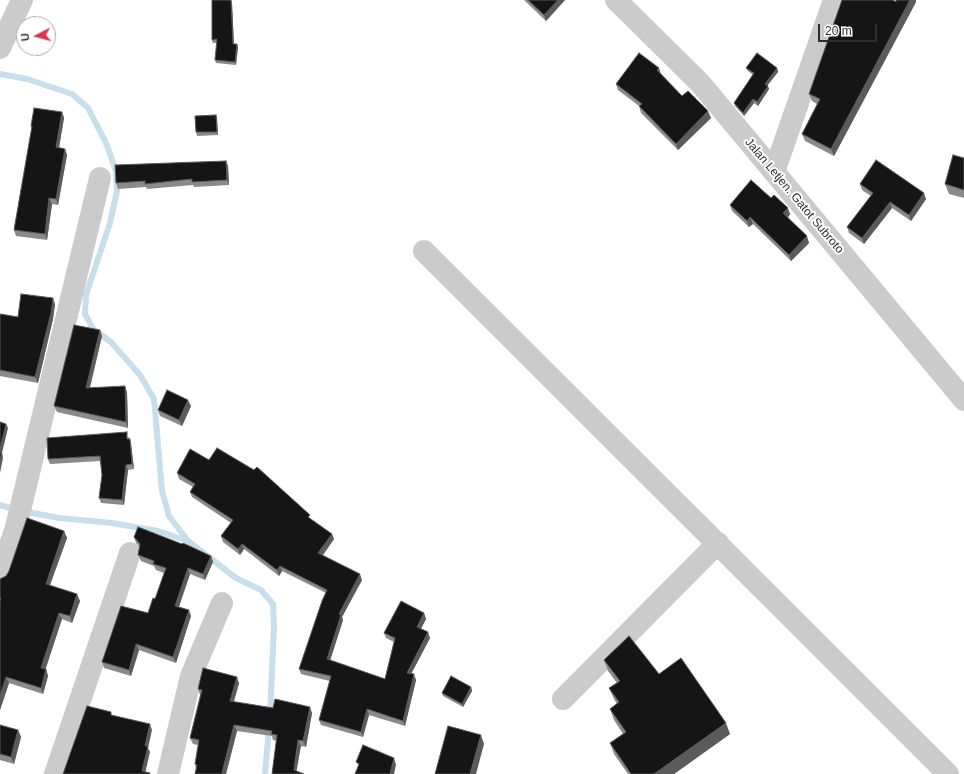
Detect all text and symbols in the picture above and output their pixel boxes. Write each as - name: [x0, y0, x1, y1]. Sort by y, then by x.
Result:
- north arrow: [16, 16, 56, 56]
- scale bar: [820, 16, 879, 42]
- text: 20 m: [825, 24, 852, 38]
- text: U: [19, 33, 31, 42]
- street label: Jalan Letjen. Gatot Subroto: [742, 135, 846, 257]

